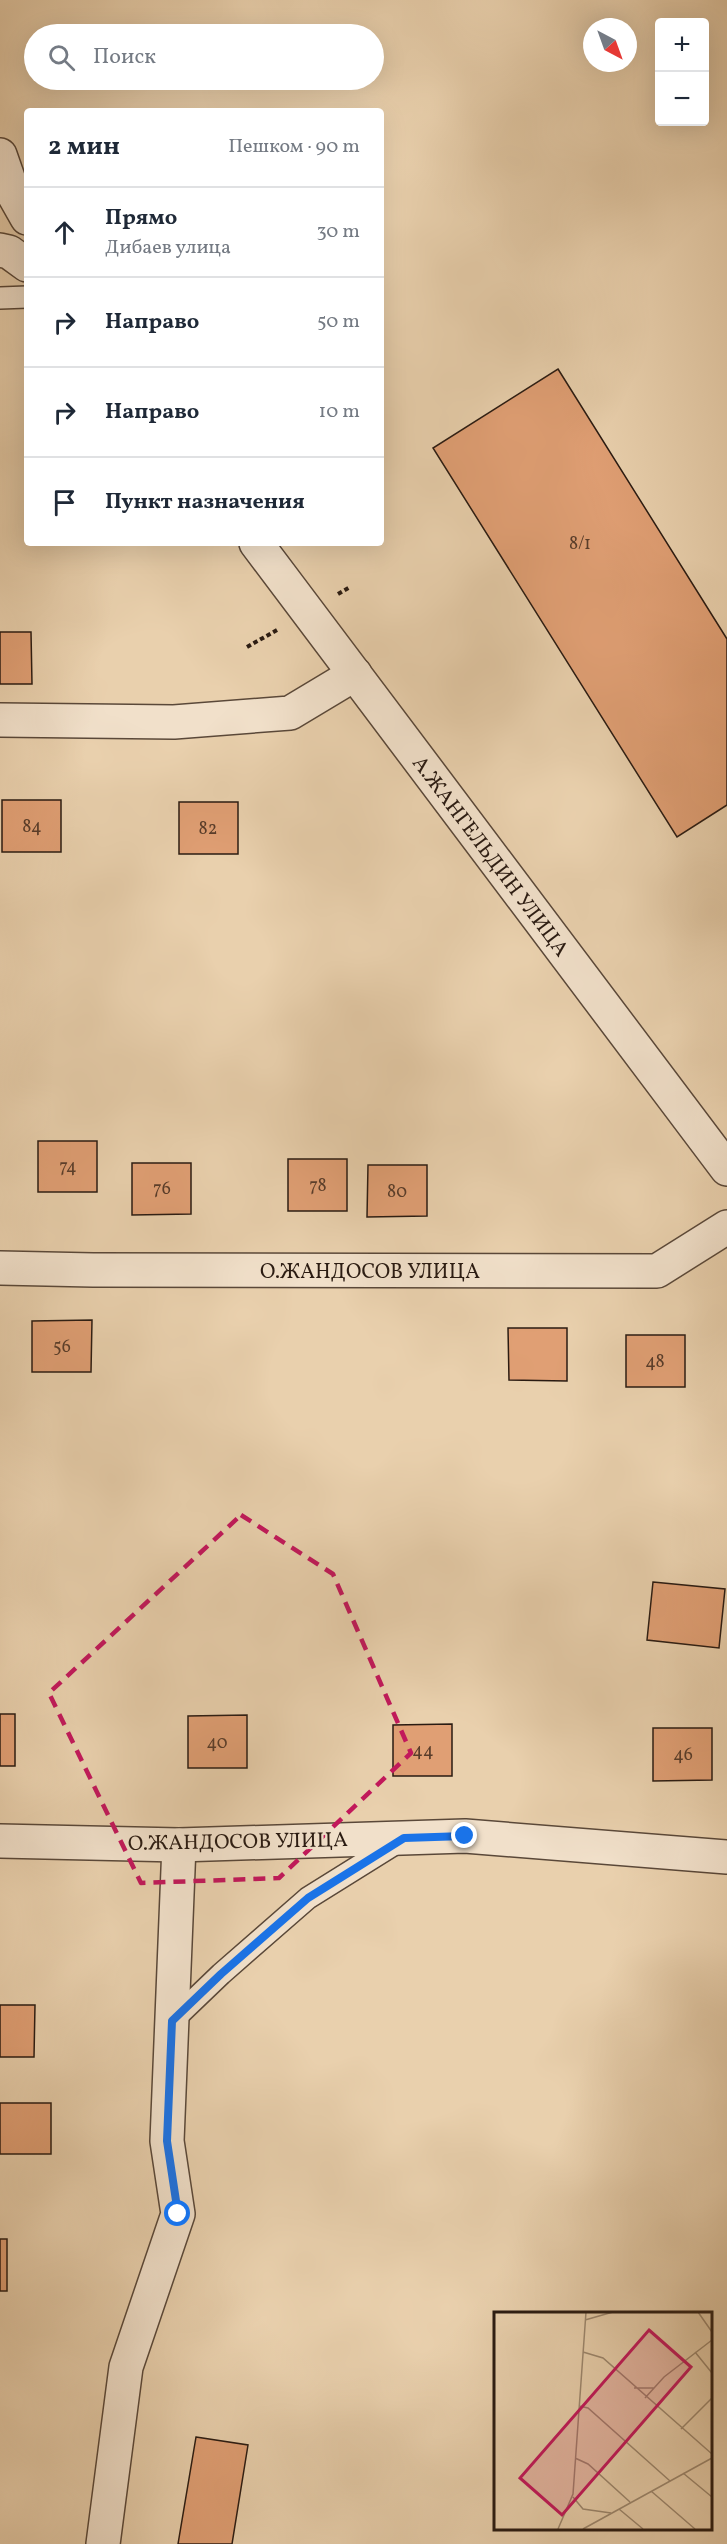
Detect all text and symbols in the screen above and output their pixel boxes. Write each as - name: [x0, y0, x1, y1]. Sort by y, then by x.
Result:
- north arrow: [583, 18, 637, 72]
- map controls: [655, 18, 709, 126]
- button: +: [655, 18, 709, 72]
- search box: [24, 24, 384, 90]
- icon: search: [45, 41, 78, 74]
- text: Поиск: [93, 42, 156, 73]
- button: −: [655, 72, 709, 126]
- text: 2 мин: [48, 129, 120, 165]
- text: Пешком · 90 m: [228, 133, 360, 161]
- text: Прямо: [105, 203, 177, 234]
- icon: ahead: [48, 216, 81, 249]
- text: 30 m: [316, 218, 360, 246]
- text: Дибаев улица: [105, 234, 231, 262]
- icon: right: [48, 306, 81, 339]
- text: Направо: [105, 307, 199, 338]
- text: 50 m: [317, 308, 360, 336]
- icon: right: [48, 396, 81, 429]
- text: Направо: [105, 397, 199, 428]
- text: 10 m: [319, 398, 360, 426]
- icon: arrive: [48, 486, 81, 519]
- text: Пункт назначения: [105, 487, 305, 518]
- house number: 8/1: [569, 532, 591, 557]
- street label: А.ЖАНГЕЛЬДИН УЛИЦА: [405, 750, 575, 963]
- house number: 84: [22, 815, 42, 840]
- house number: 82: [199, 817, 217, 842]
- house number: 74: [59, 1155, 77, 1180]
- house number: 78: [309, 1174, 327, 1199]
- house number: 76: [153, 1177, 171, 1202]
- house number: 80: [387, 1180, 407, 1205]
- street label: О.ЖАНДОСОВ УЛИЦА: [260, 1258, 480, 1287]
- house number: 56: [53, 1335, 71, 1360]
- house number: 48: [645, 1350, 665, 1375]
- house number: 40: [206, 1731, 228, 1756]
- house number: 44: [412, 1739, 434, 1764]
- house number: 46: [673, 1743, 693, 1768]
- route end: [451, 1822, 477, 1848]
- street label: О.ЖАНДОСОВ УЛИЦА: [128, 1826, 348, 1859]
- route start: [164, 2200, 190, 2226]
- inset map: [494, 2312, 712, 2529]

